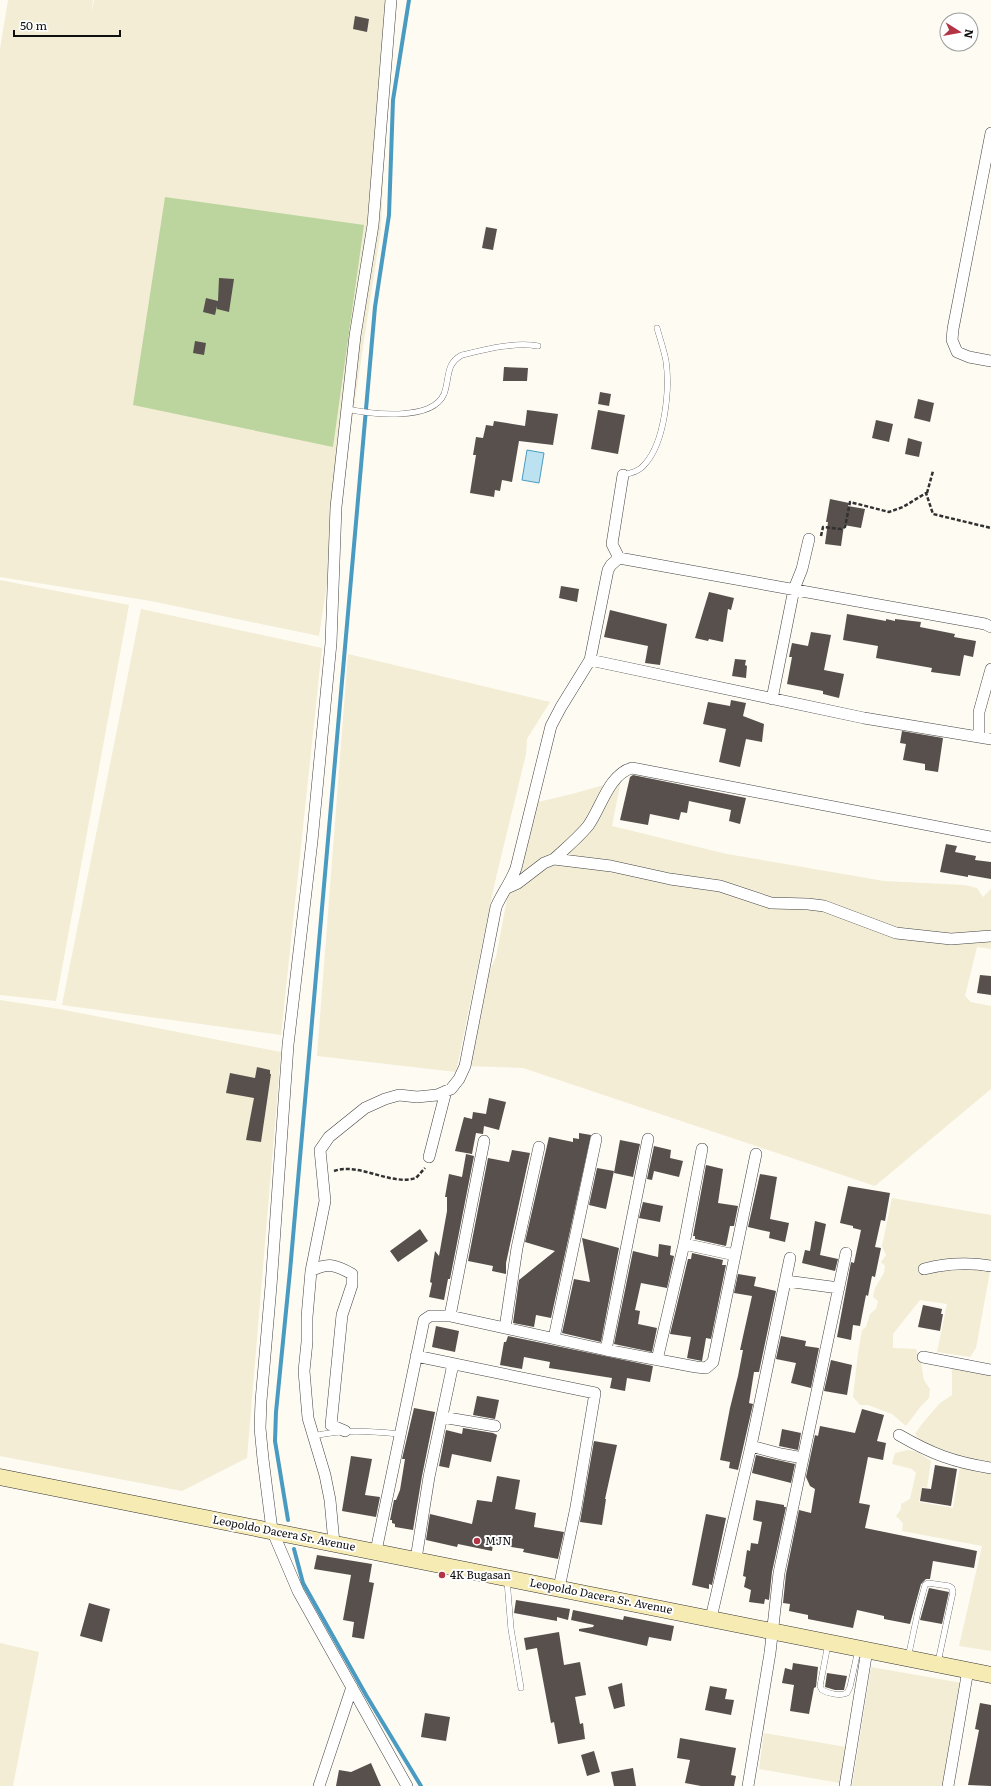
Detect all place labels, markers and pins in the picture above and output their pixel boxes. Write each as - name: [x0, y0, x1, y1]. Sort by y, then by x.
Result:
- place label: MJN: [485, 1532, 511, 1548]
- marker: MJN: [472, 1536, 482, 1546]
- place label: 4K Bugasan: [450, 1566, 511, 1582]
- marker: 4K Bugasan: [437, 1570, 447, 1580]

